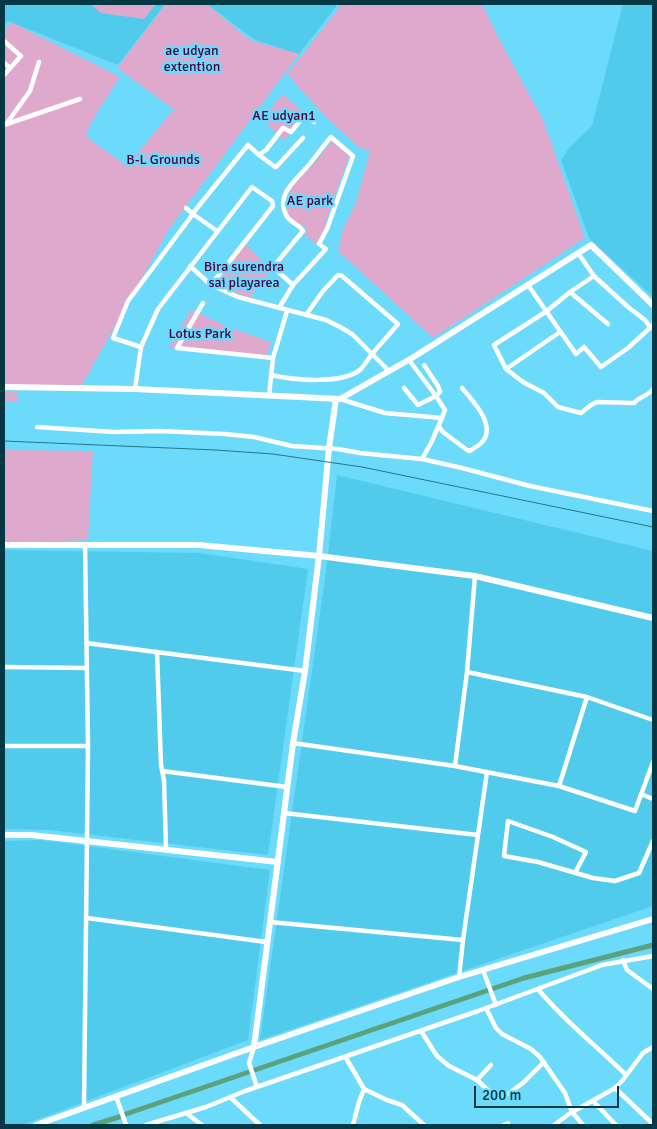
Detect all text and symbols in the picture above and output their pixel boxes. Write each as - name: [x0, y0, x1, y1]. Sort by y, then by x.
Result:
- park label: ae udyan extention: [164, 43, 220, 75]
- park label: AE udyan1: [252, 108, 316, 124]
- park label: B-L Grounds: [126, 152, 200, 168]
- park label: AE park: [287, 193, 333, 209]
- park label: Bira surendra sai playarea: [204, 259, 284, 292]
- park label: Lotus Park: [169, 326, 231, 342]
- scale bar: [477, 1076, 622, 1108]
- text: 200 m: [482, 1086, 522, 1104]

